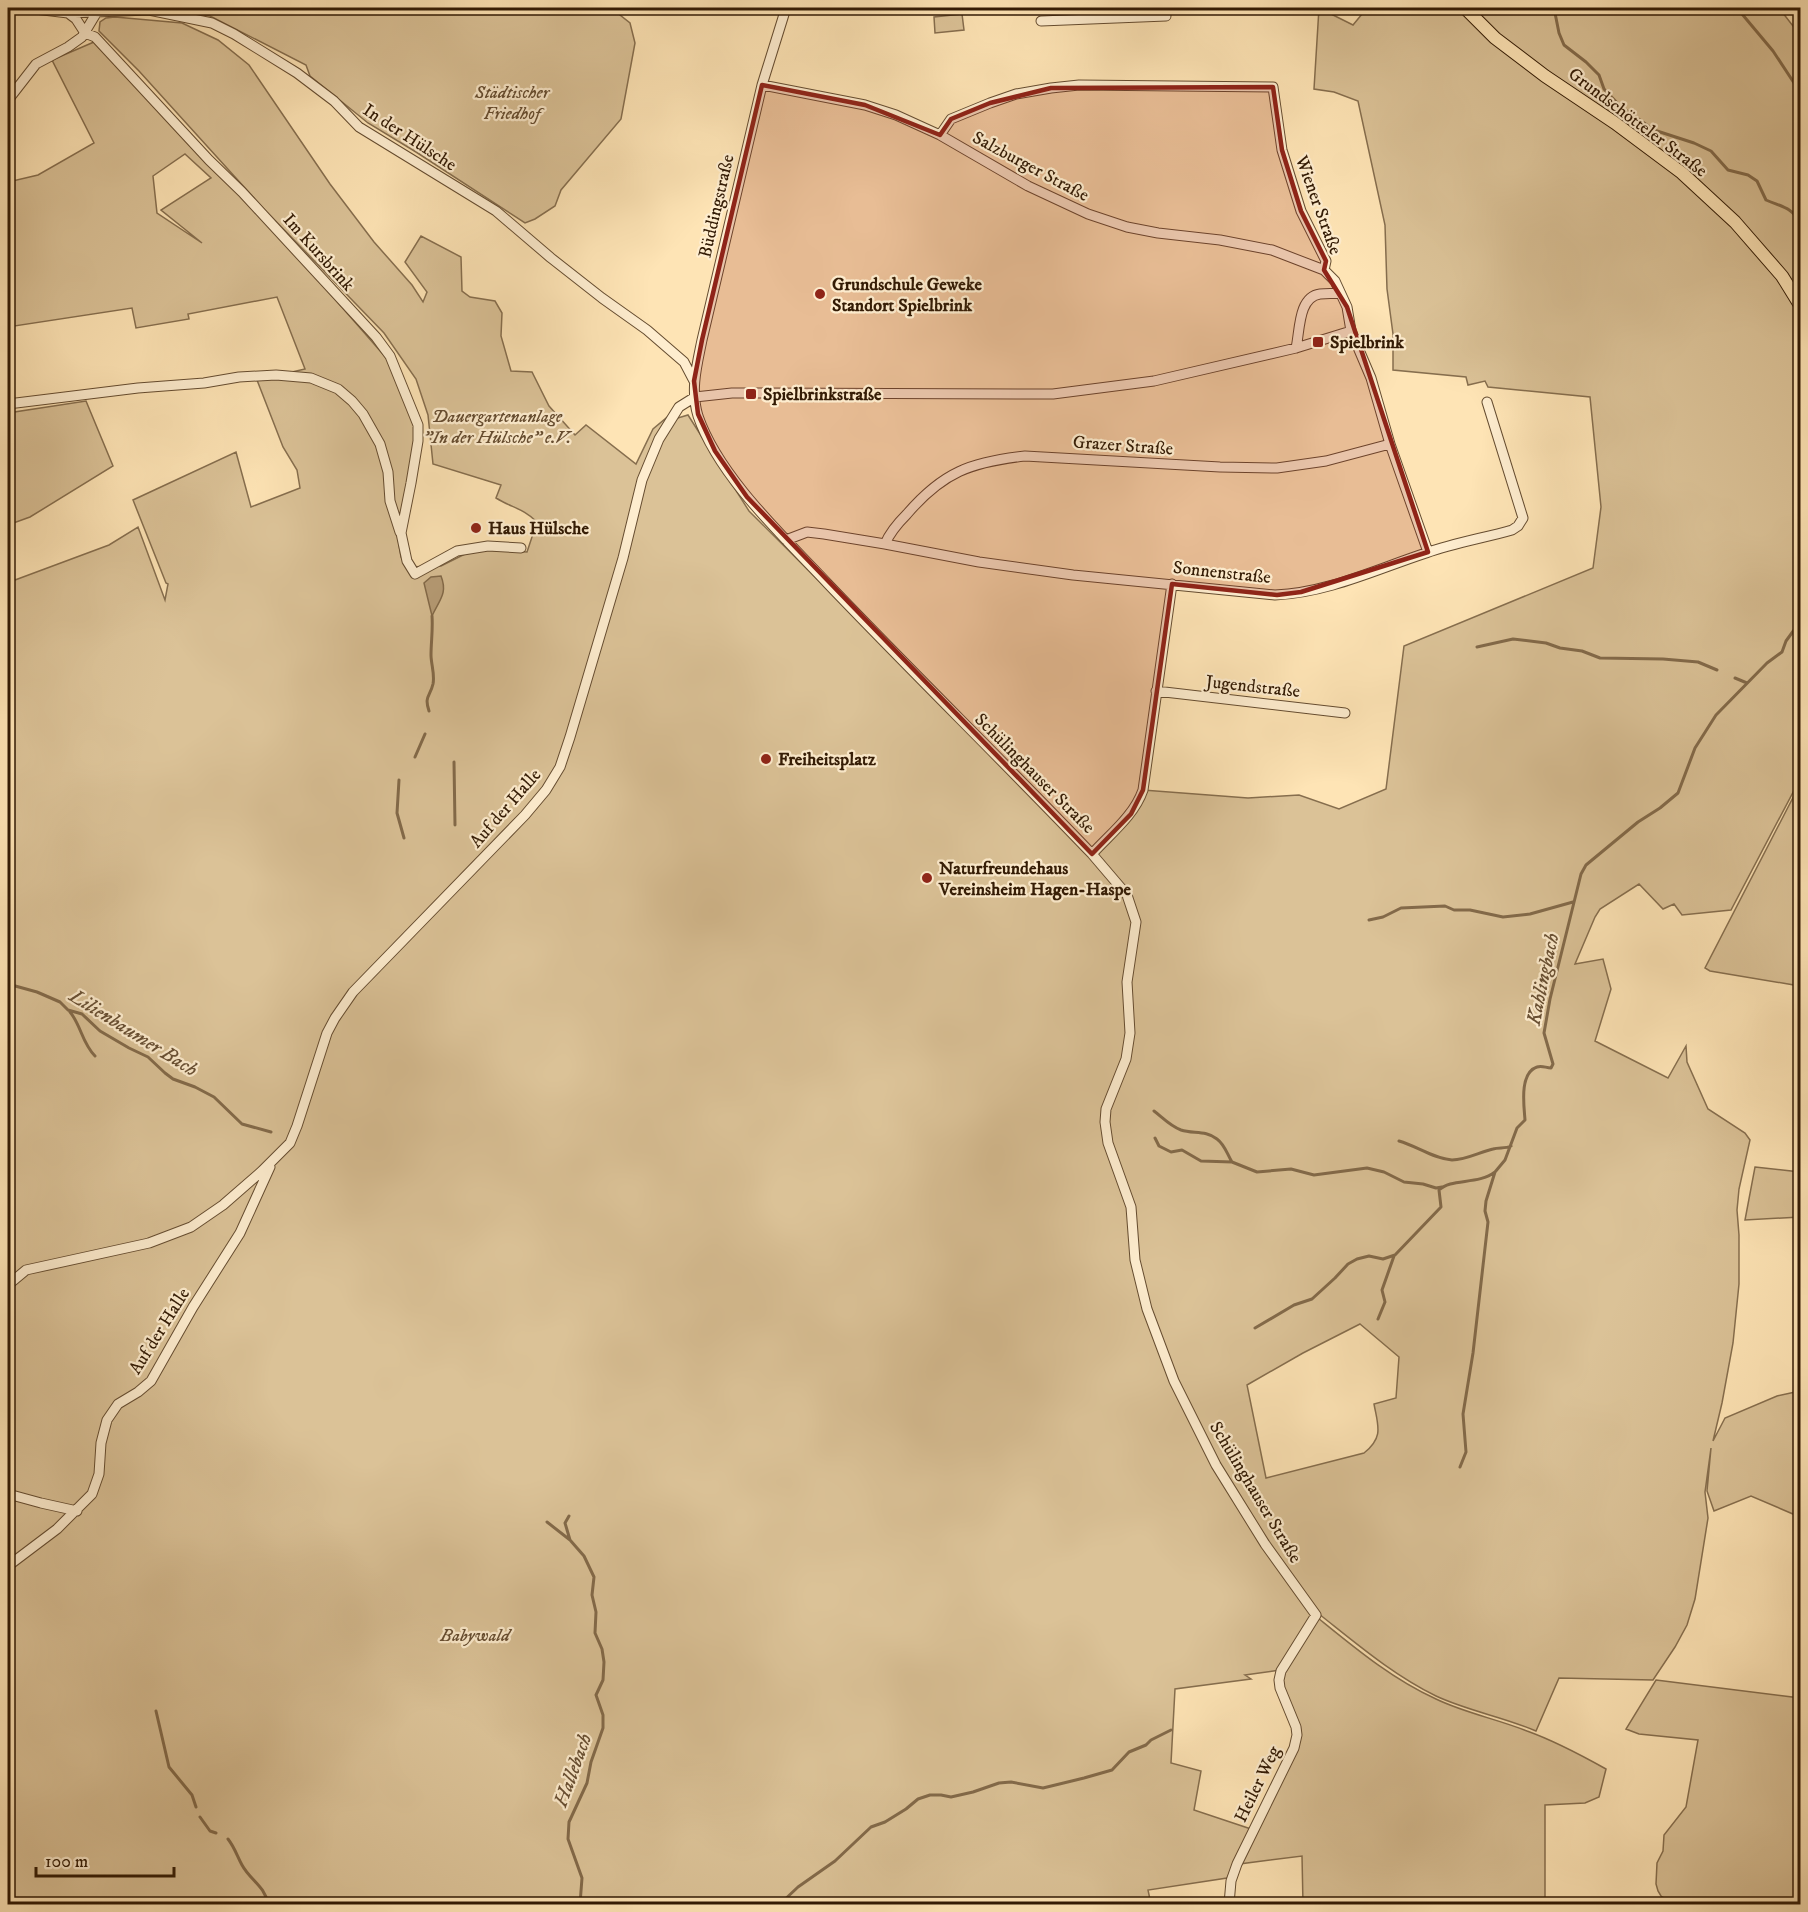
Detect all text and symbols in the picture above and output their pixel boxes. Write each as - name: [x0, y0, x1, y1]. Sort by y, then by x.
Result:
- street label: Grundschötteler Straße: [1564, 63, 1711, 182]
- park label: Städtischer Friedhof: [474, 82, 551, 125]
- street label: In der Hülsche: [359, 99, 460, 176]
- street label: Salzburger Straße: [969, 127, 1093, 207]
- street label: Büddingstraße: [694, 152, 740, 260]
- street label: Wiener Straße: [1290, 152, 1346, 258]
- street label: Im Kursbrink: [278, 209, 359, 296]
- place label: Grundschule Geweke Standort Spielbrink: [832, 274, 982, 317]
- marker: Grundschule Geweke Standort Spielbrink: [813, 287, 827, 301]
- place label: Spielbrink: [1330, 332, 1405, 354]
- marker: Spielbrink: [1311, 335, 1325, 349]
- place label: Spielbrinkstraße: [763, 384, 882, 406]
- marker: Spielbrinkstraße: [744, 387, 758, 401]
- park label: Dauergartenanlage "In der Hülsche" e.V.: [423, 406, 573, 449]
- street label: Grazer Straße: [1072, 432, 1174, 460]
- place label: Haus Hülsche: [488, 518, 589, 540]
- marker: Haus Hülsche: [469, 521, 483, 535]
- street label: Sonnenstraße: [1172, 557, 1272, 589]
- street label: Jugendstraße: [1203, 671, 1301, 703]
- street label: Schülinghauser Straße: [970, 709, 1099, 838]
- place label: Freiheitsplatz: [778, 749, 876, 771]
- marker: Freiheitsplatz: [759, 752, 773, 766]
- street label: Auf der Halle: [465, 765, 546, 853]
- place label: Naturfreundehaus Vereinsheim Hagen-Haspe: [938, 858, 1131, 901]
- marker: Naturfreundehaus Vereinsheim Hagen-Haspe: [920, 871, 934, 885]
- water label: Kahlingbach: [1521, 931, 1565, 1029]
- water label: Lilienbaumer Bach: [64, 983, 202, 1083]
- street label: Auf der Halle: [125, 1284, 195, 1379]
- street label: Schülinghauser Straße: [1204, 1418, 1306, 1567]
- park label: Babywald: [439, 1625, 512, 1647]
- water label: Hallebach: [548, 1730, 598, 1812]
- street label: Heiler Weg: [1230, 1742, 1286, 1826]
- scale bar: [36, 1840, 174, 1878]
- text: 100 m: [45, 1851, 88, 1873]

